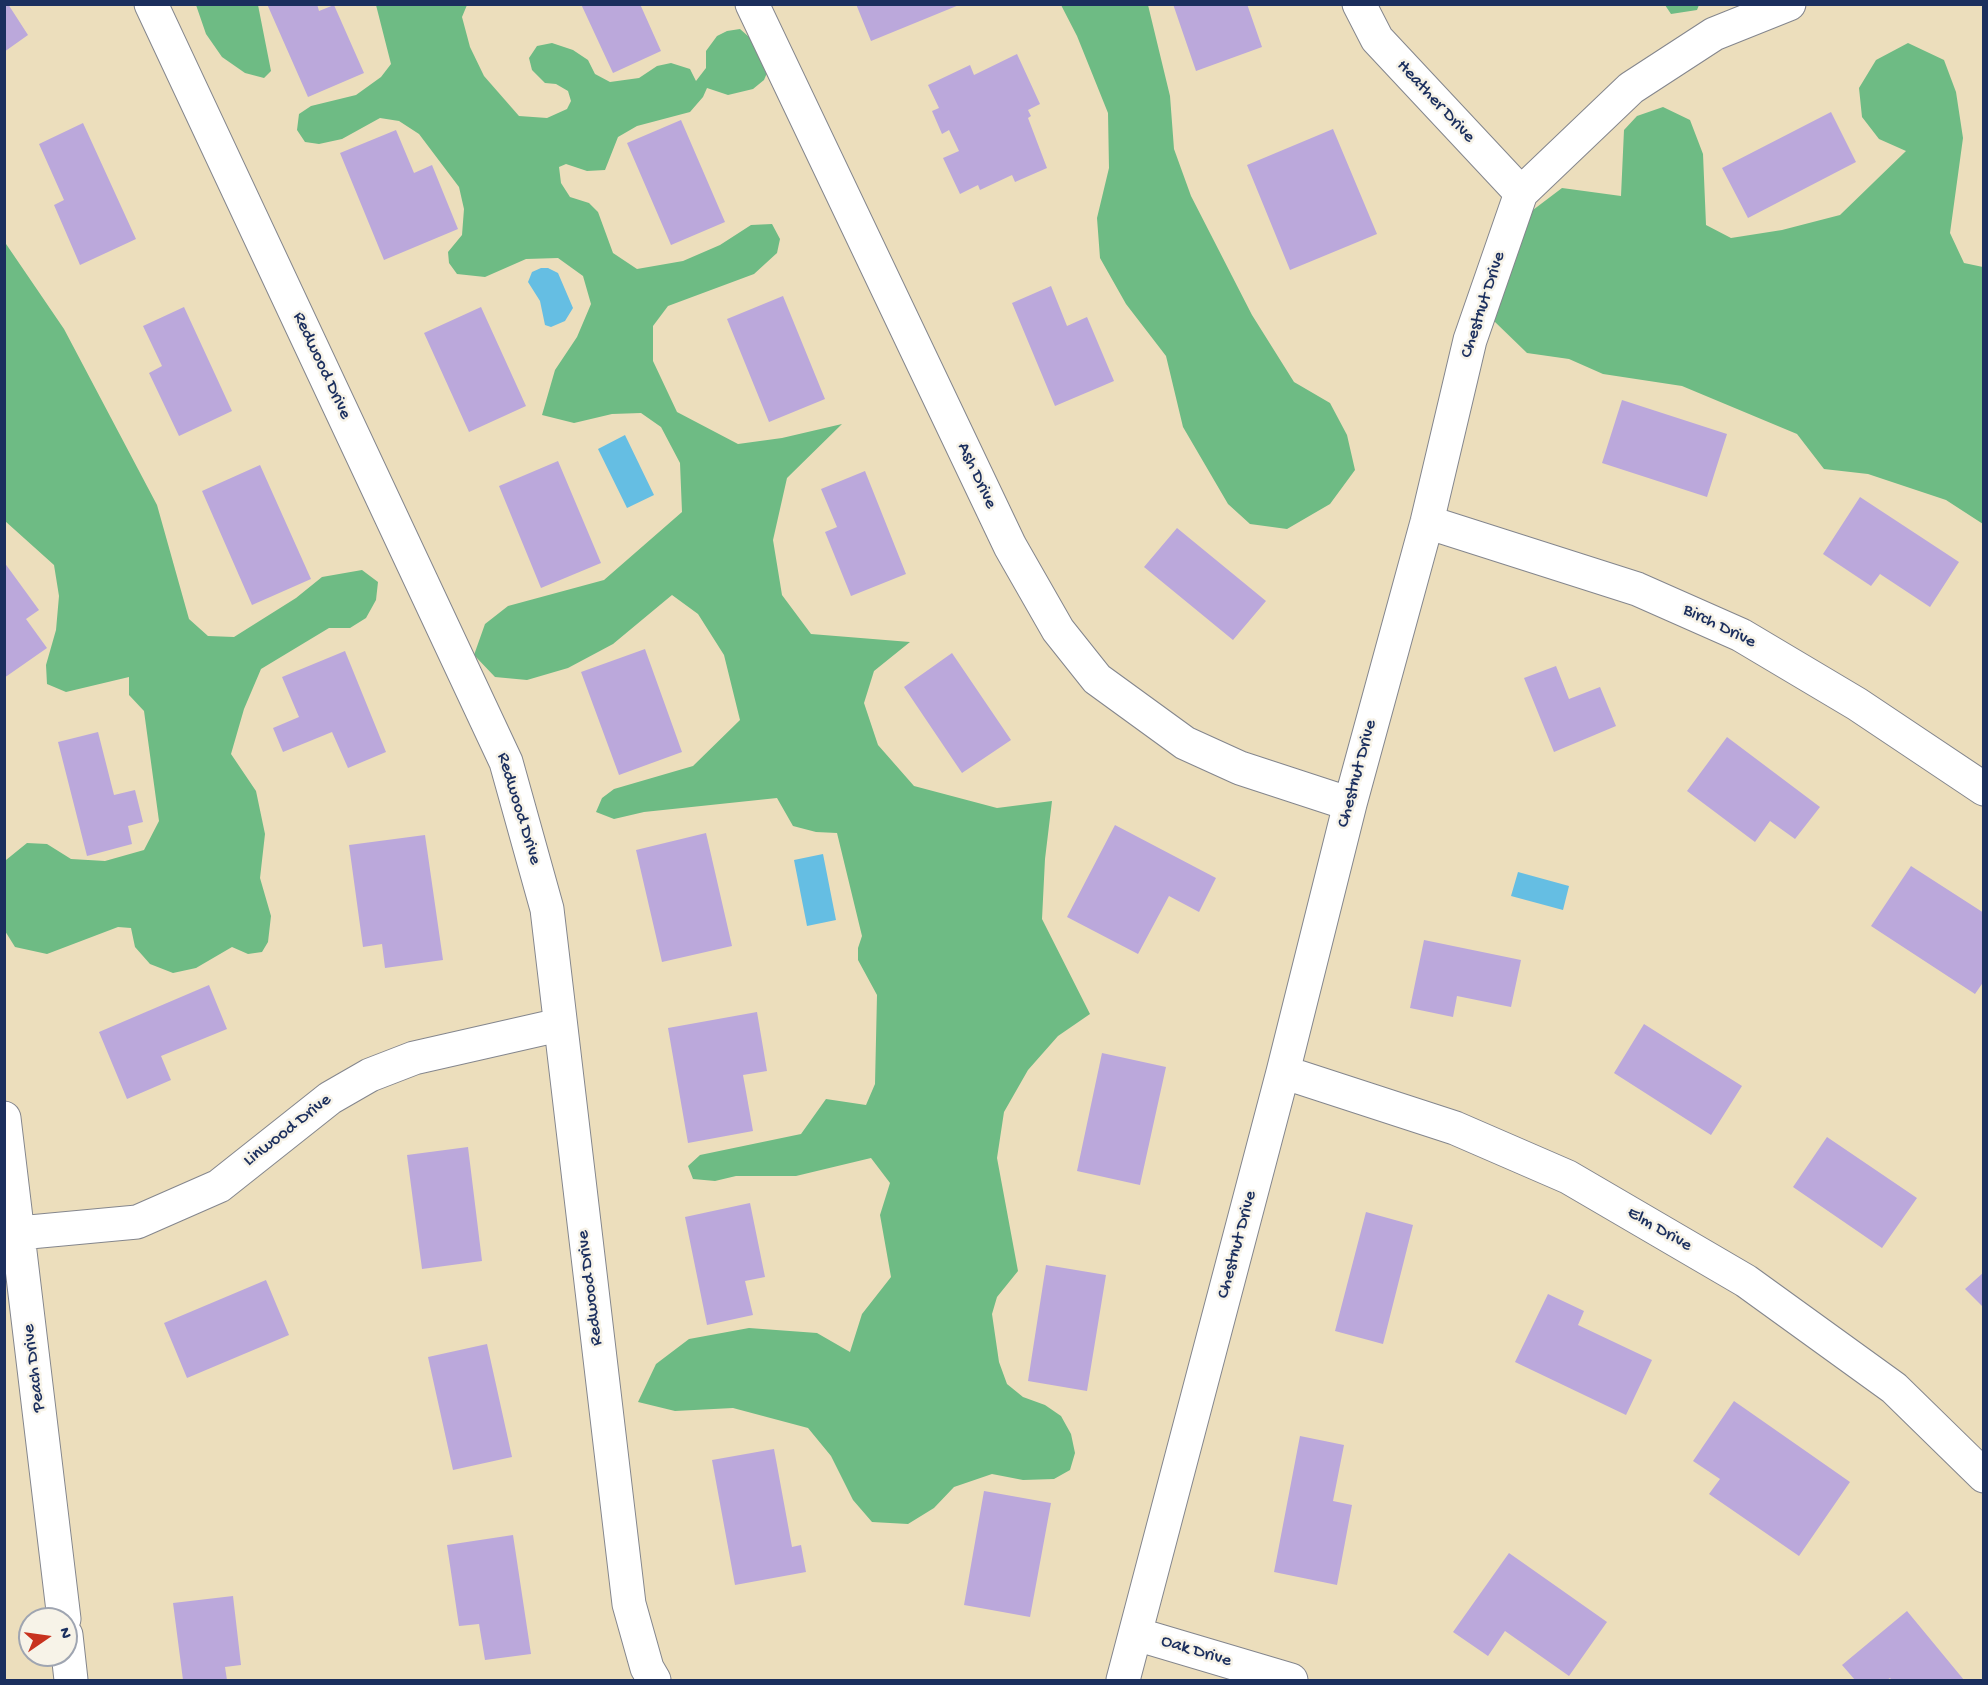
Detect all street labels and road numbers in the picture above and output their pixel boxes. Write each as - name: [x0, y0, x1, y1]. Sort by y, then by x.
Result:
- street label: Heather Drive: [1391, 56, 1479, 148]
- street label: Chestnut Drive: [1457, 249, 1511, 361]
- street label: Redwood Drive: [287, 309, 355, 423]
- street label: Ash Drive: [951, 440, 1001, 512]
- street label: Birch Drive: [1679, 600, 1759, 654]
- street label: Chestnut Drive: [1333, 718, 1383, 830]
- street label: Redwood Drive: [491, 750, 545, 868]
- street label: Linwood Drive: [240, 1090, 336, 1172]
- street label: Chestnut Drive: [1213, 1189, 1263, 1301]
- street label: Elm Drive: [1623, 1203, 1695, 1257]
- street label: Redwood Drive: [573, 1229, 609, 1347]
- street label: Peach Drive: [19, 1323, 51, 1413]
- street label: Oak Drive: [1158, 1631, 1234, 1673]

